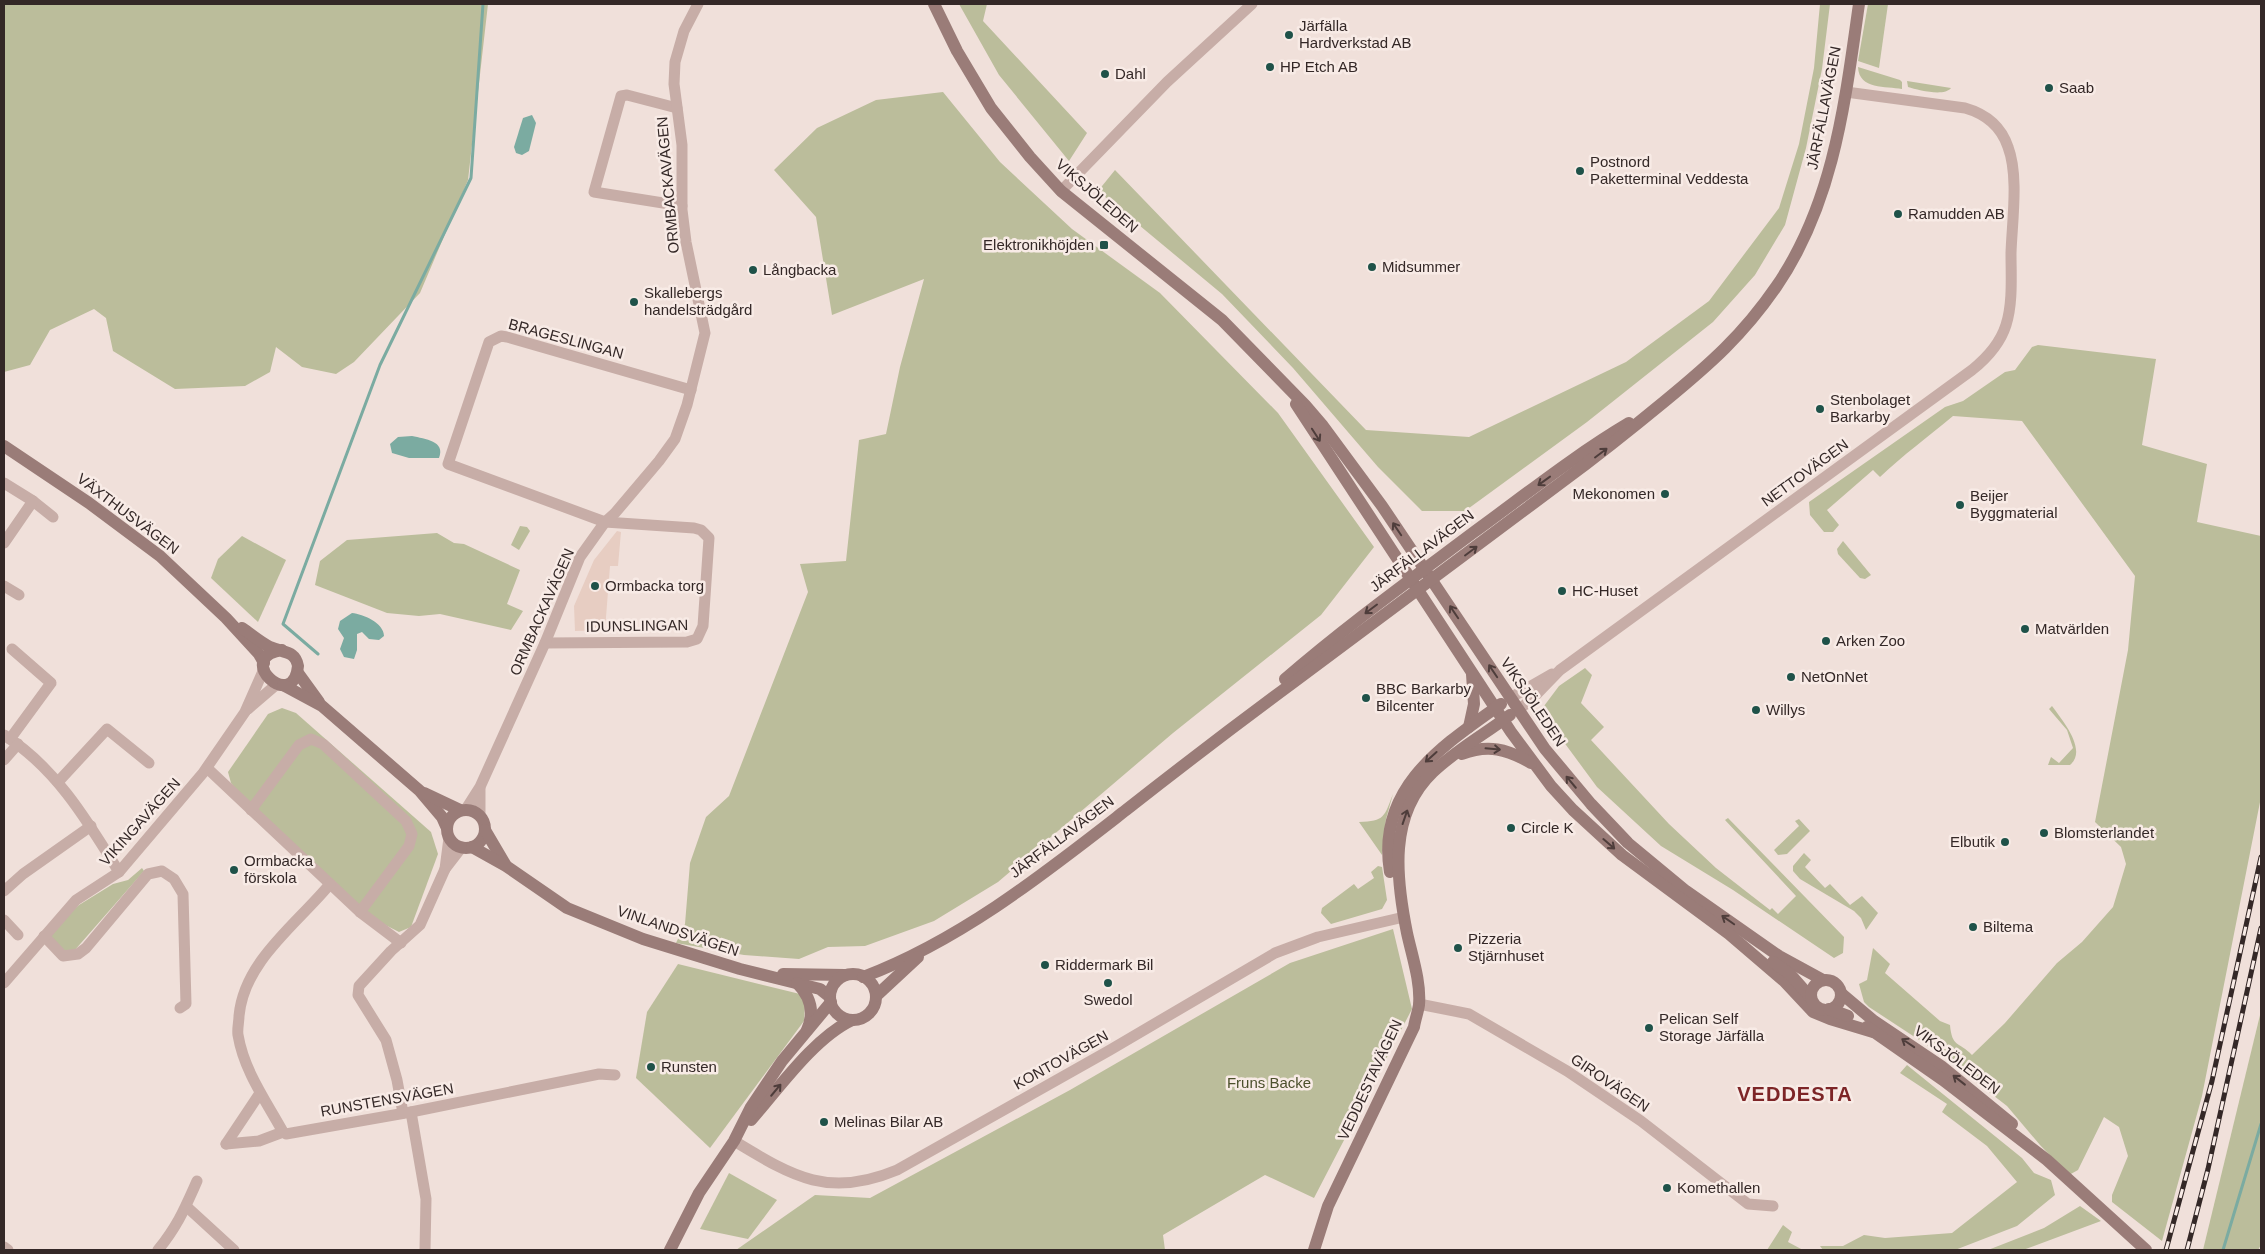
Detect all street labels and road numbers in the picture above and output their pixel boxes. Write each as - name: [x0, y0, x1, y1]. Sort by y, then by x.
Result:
- street label: JÄRFÄLLAVÄGEN: [1803, 45, 1844, 171]
- street label: ORMBACKAVÄGEN: [653, 116, 682, 254]
- street label: VIKSJÖLEDEN: [1053, 155, 1142, 236]
- street label: BRAGESLINGAN: [507, 315, 626, 362]
- street label: NETTOVÄGEN: [1758, 435, 1851, 510]
- street label: VÄXTHUSVÄGEN: [74, 470, 183, 558]
- street label: JÄRFÄLLAVÄGEN: [1366, 506, 1477, 595]
- street label: ORMBACKAVÄGEN: [506, 546, 577, 678]
- street label: IDUNSLINGAN: [586, 616, 688, 635]
- street label: VIKSJÖLEDEN: [1497, 654, 1569, 749]
- street label: VIKINGAVÄGEN: [96, 774, 184, 869]
- street label: JÄRFÄLLAVÄGEN: [1006, 792, 1117, 881]
- street label: VINLANDSVÄGEN: [615, 902, 741, 959]
- street label: VEDDESTAVÄGEN: [1334, 1017, 1405, 1143]
- street label: VIKSJÖLEDEN: [1911, 1022, 2004, 1097]
- street label: KONTOVÄGEN: [1010, 1027, 1111, 1093]
- street label: GIROVÄGEN: [1568, 1050, 1653, 1115]
- street label: RUNSTENSVÄGEN: [319, 1079, 455, 1120]

